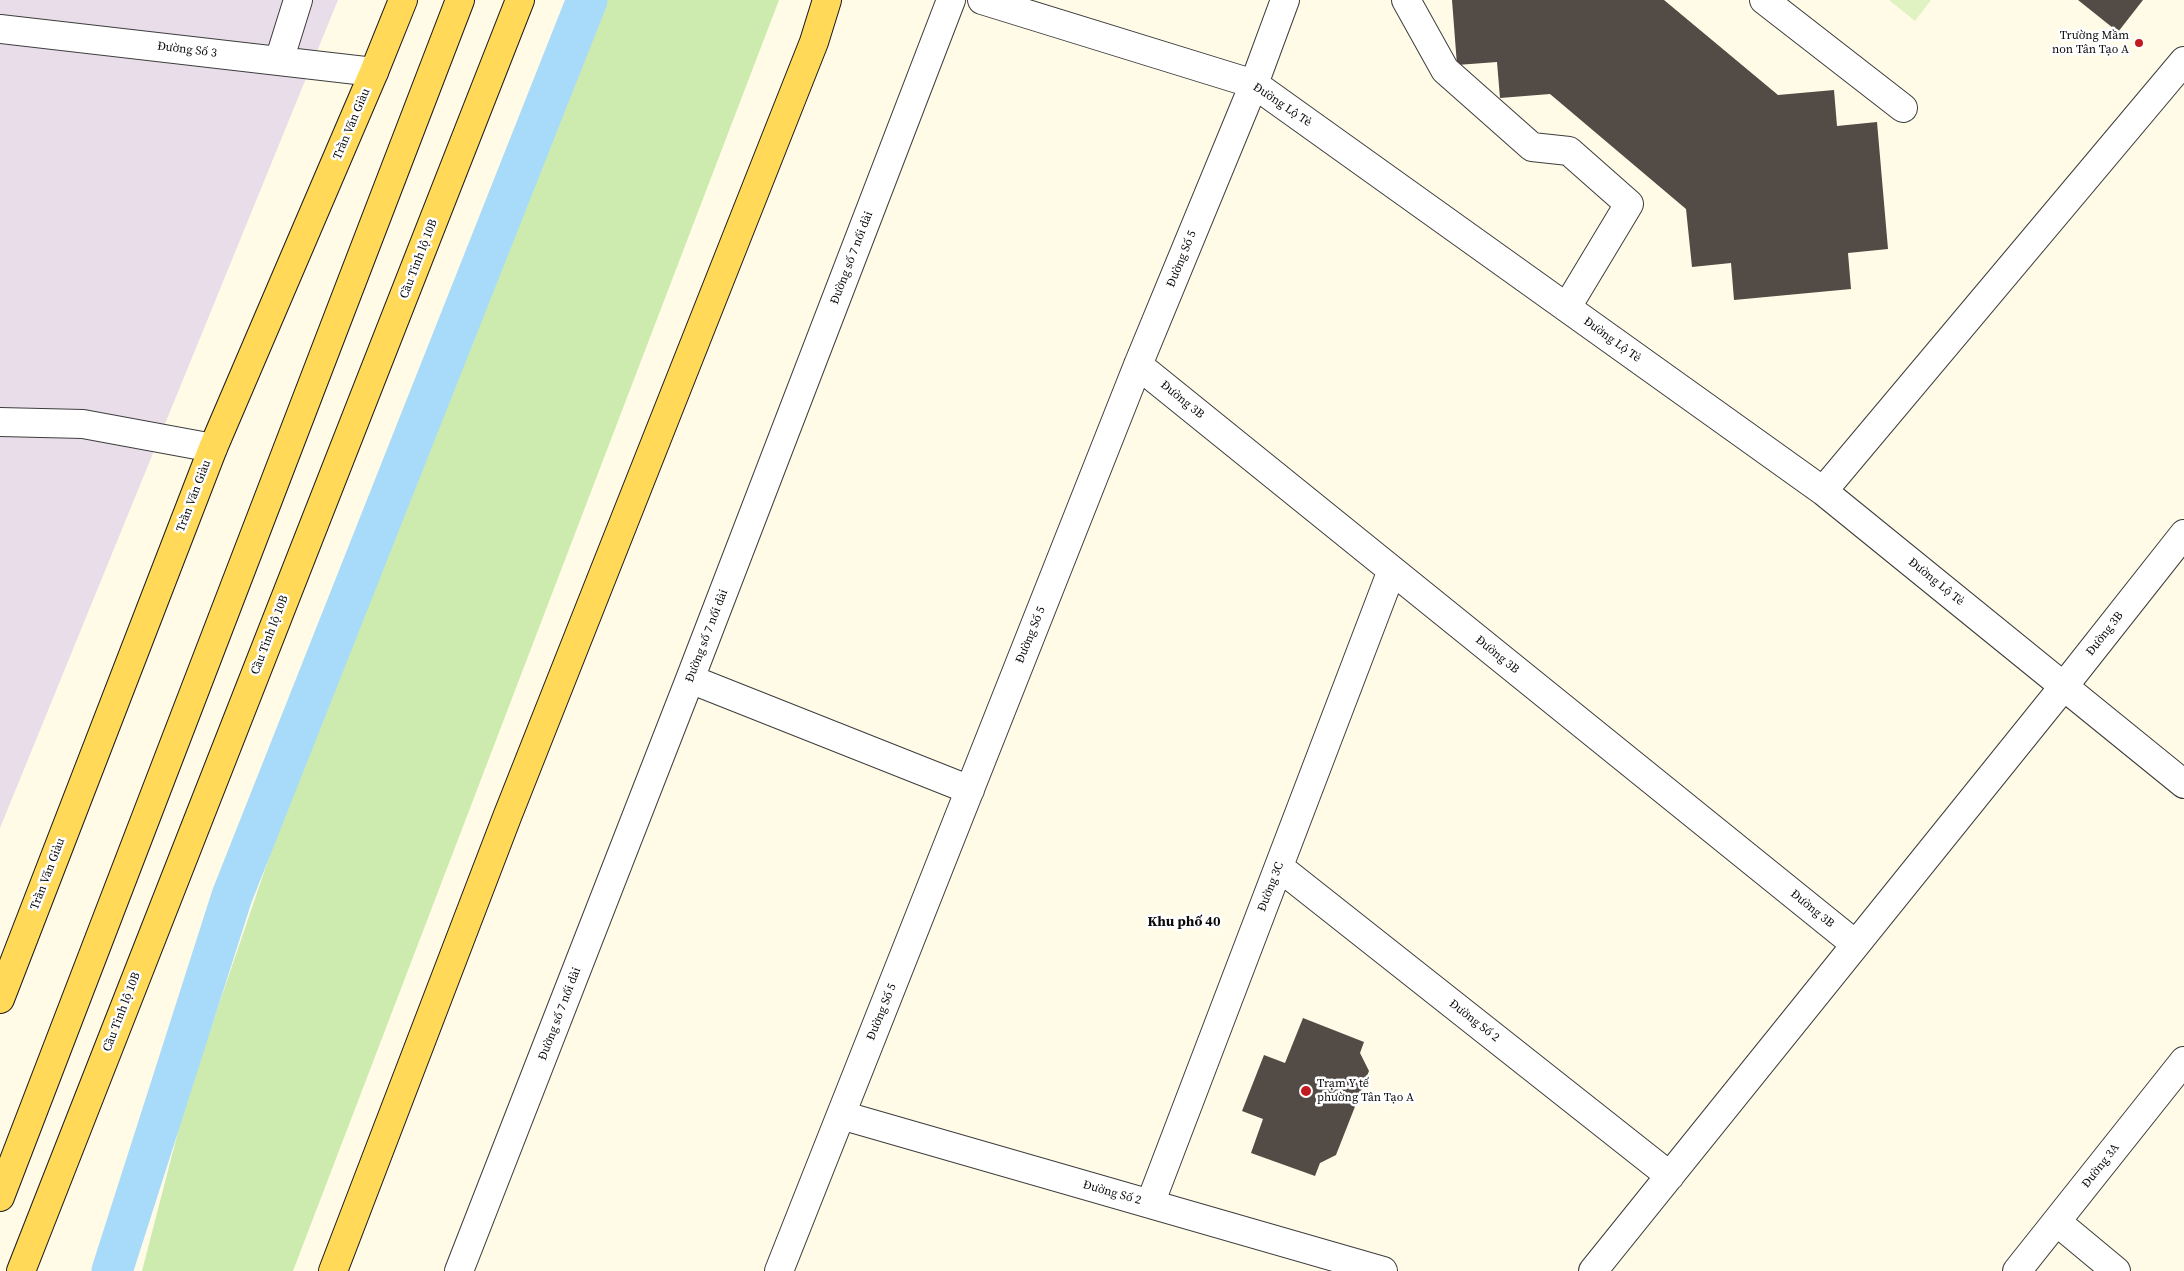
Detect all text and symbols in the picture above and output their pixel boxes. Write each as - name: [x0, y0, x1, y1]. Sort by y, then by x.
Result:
- place label: Trường Mầm non Tân Tạo A: [2052, 29, 2129, 57]
- marker: Trường Mầm non Tân Tạo A: [2133, 37, 2145, 49]
- street label: Đường Số 3: [156, 39, 218, 61]
- street label: Đường Lộ Tẻ: [1250, 80, 1314, 130]
- street label: Trần Văn Giàu: [331, 86, 373, 162]
- street label: Đường số 7 nối dài: [828, 209, 876, 307]
- street label: Cầu Tỉnh lộ 10B: [397, 217, 441, 301]
- street label: Đường Số 5: [1164, 229, 1200, 289]
- street label: Đường Lộ Tẻ: [1580, 314, 1644, 366]
- street label: Đường 3B: [1157, 378, 1207, 422]
- street label: Trần Văn Giàu: [174, 458, 214, 534]
- street label: Đường Lộ Tẻ: [1905, 555, 1967, 609]
- street label: Đường số 7 nối dài: [683, 587, 731, 685]
- street label: Cầu Tỉnh lộ 10B: [248, 593, 292, 677]
- street label: Đường Số 5: [1013, 605, 1049, 665]
- street label: Đường 3B: [2083, 609, 2127, 659]
- street label: Đường 3B: [1472, 633, 1522, 677]
- street label: Trần Văn Giàu: [28, 836, 68, 912]
- street label: Đường 3C: [1255, 860, 1287, 914]
- street label: Đường 3B: [1787, 887, 1837, 931]
- district label: Khu phố 40: [1147, 914, 1221, 930]
- street label: Đường số 7 nối dài: [536, 965, 584, 1063]
- street label: Cầu Tỉnh lộ 10B: [100, 970, 144, 1054]
- street label: Đường Số 5: [864, 982, 900, 1042]
- street label: Đường Số 2: [1446, 997, 1502, 1045]
- place label: Trạm Y tế phường Tân Tạo A: [1317, 1077, 1414, 1105]
- marker: Trạm Y tế phường Tân Tạo A: [1299, 1084, 1313, 1098]
- street label: Đường 3A: [2079, 1141, 2123, 1191]
- street label: Đường Số 2: [1081, 1178, 1143, 1208]

